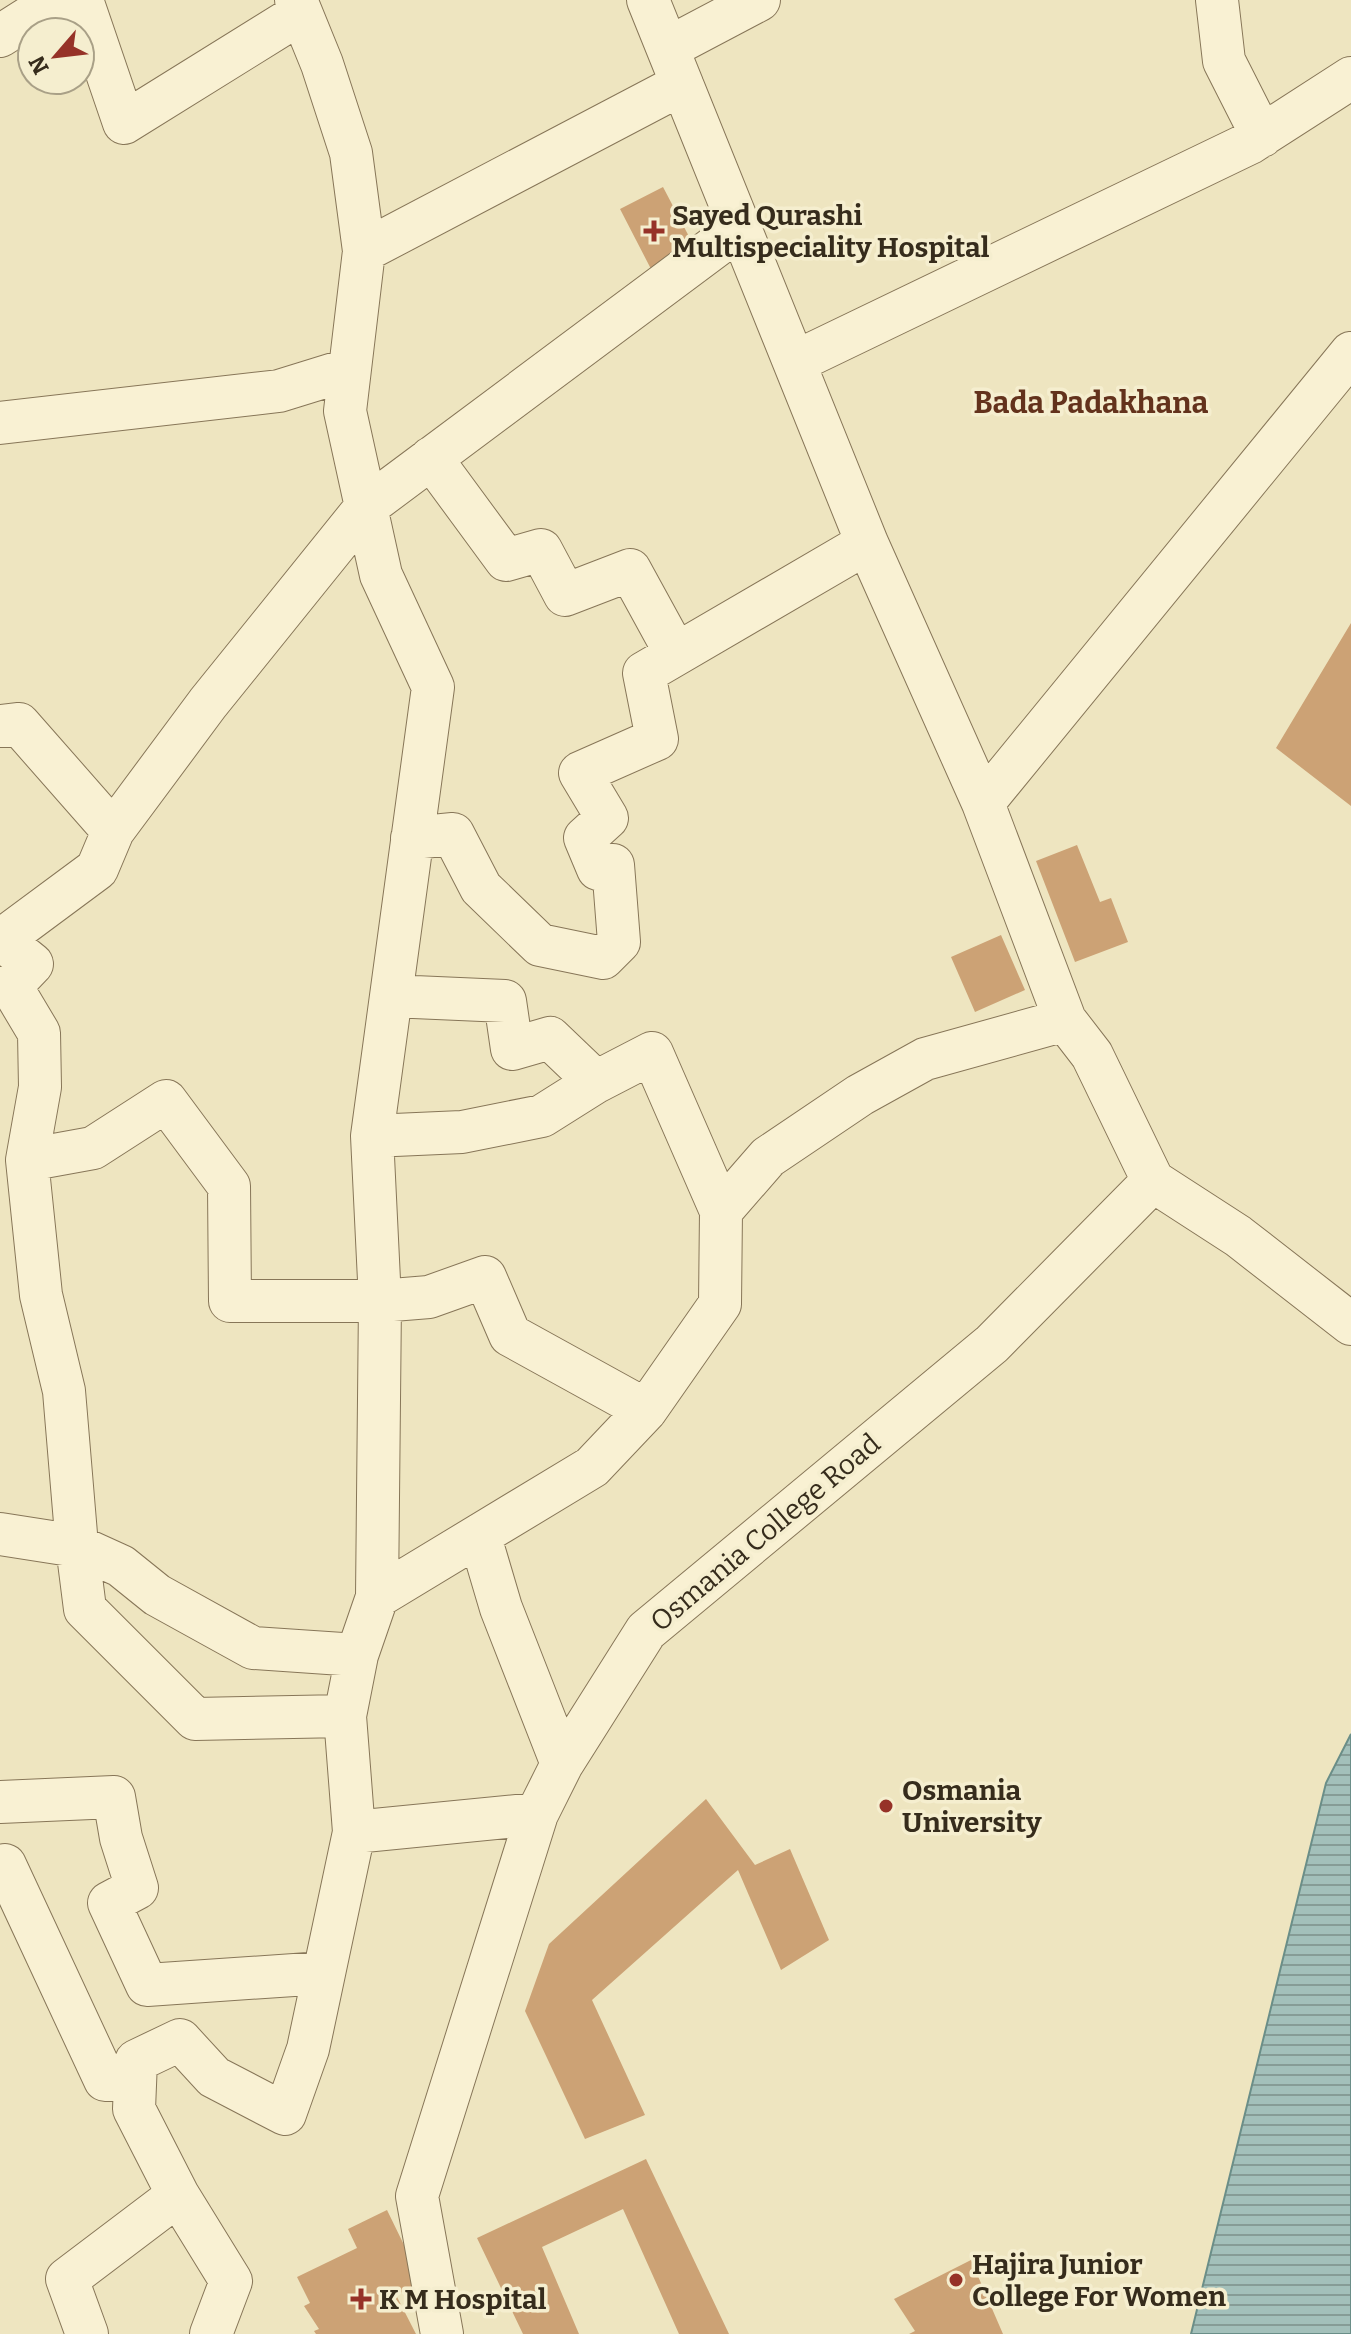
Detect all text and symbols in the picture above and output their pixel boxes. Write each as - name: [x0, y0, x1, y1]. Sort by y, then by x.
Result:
- north arrow: [16, 16, 96, 96]
- text: N: [23, 51, 55, 79]
- place label: Sayed Qurashi Multispeciality Hospital: [672, 199, 990, 264]
- marker: Sayed Qurashi Multispeciality Hospital: [643, 220, 665, 242]
- district label: Bada Padakhana: [974, 385, 1209, 421]
- street label: Osmania College Road: [644, 1427, 887, 1638]
- place label: Osmania University: [902, 1774, 1042, 1839]
- marker: Osmania University: [877, 1797, 895, 1815]
- place label: Hajira Junior College For Women: [972, 2248, 1226, 2313]
- marker: Hajira Junior College For Women: [947, 2271, 965, 2289]
- place label: K M Hospital: [379, 2283, 547, 2316]
- marker: K M Hospital: [350, 2288, 372, 2310]

